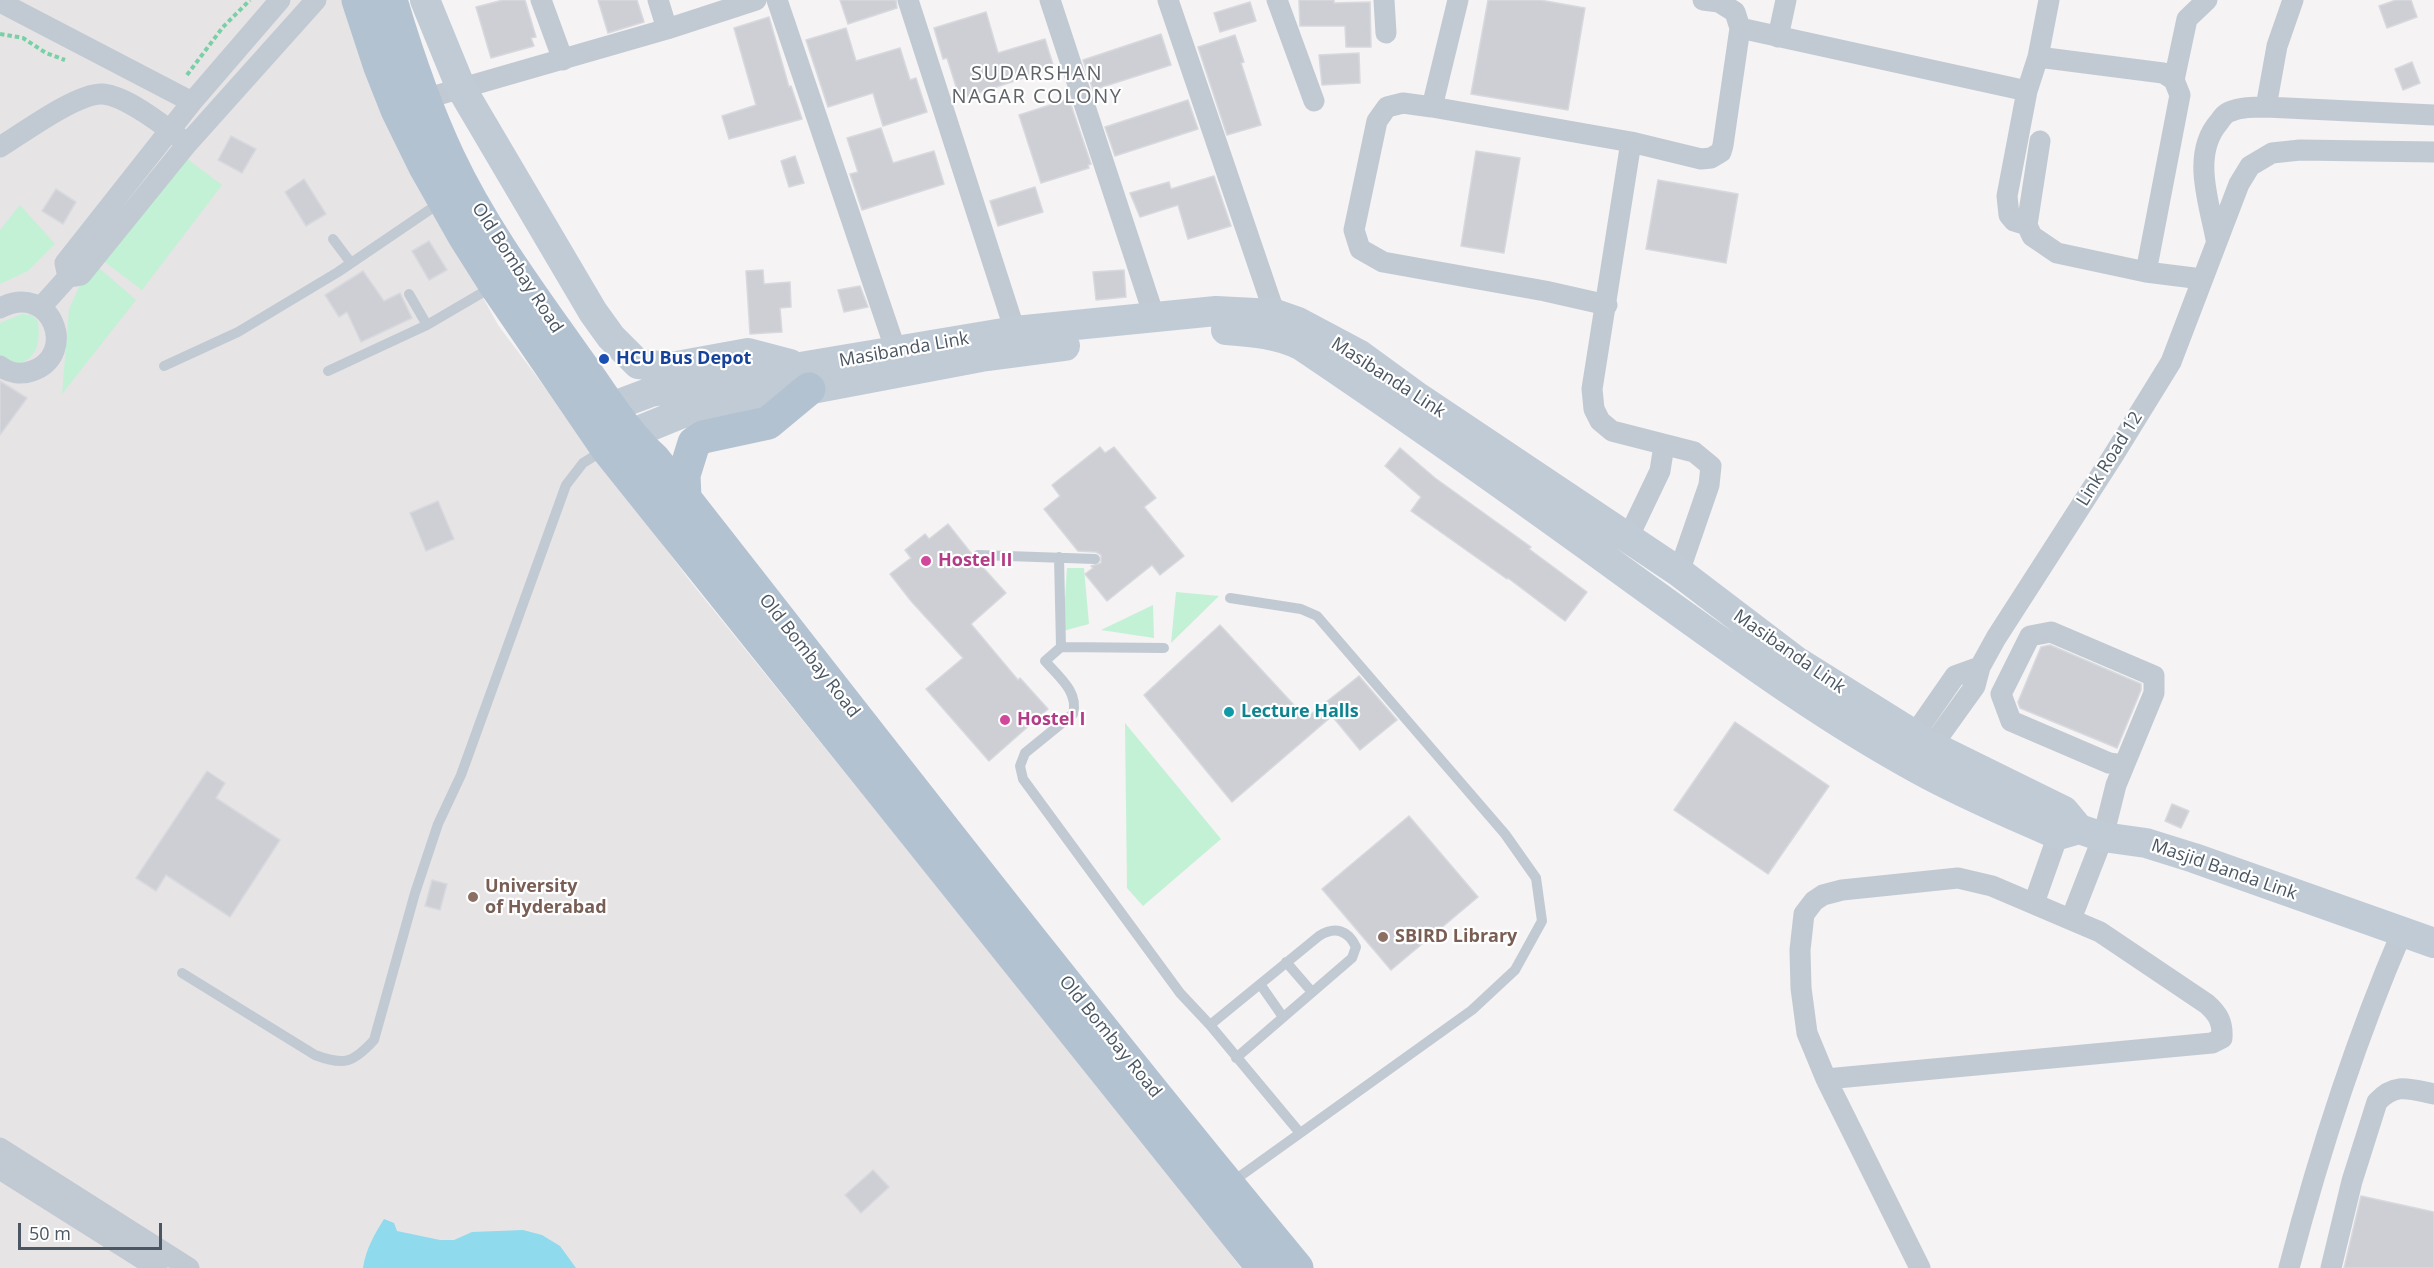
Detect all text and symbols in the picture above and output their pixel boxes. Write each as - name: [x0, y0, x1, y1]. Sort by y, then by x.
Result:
- district label: SUDARSHAN NAGAR COLONY: [952, 62, 1122, 109]
- street label: Old Bombay Road: [467, 199, 567, 337]
- street label: Masibanda Link: [837, 328, 971, 372]
- street label: Masibanda Link: [1327, 333, 1449, 423]
- place label: HCU Bus Depot: [616, 348, 751, 370]
- marker: HCU Bus Depot: [597, 352, 611, 366]
- street label: Link Road 12: [2072, 408, 2148, 510]
- place label: Hostel II: [938, 550, 1012, 572]
- marker: Hostel II: [919, 554, 933, 568]
- street label: Old Bombay Road: [754, 590, 864, 722]
- street label: Masibanda Link: [1729, 605, 1849, 699]
- place label: Lecture Halls: [1241, 701, 1359, 723]
- marker: Lecture Halls: [1222, 705, 1236, 719]
- place label: Hostel I: [1017, 709, 1085, 731]
- marker: Hostel I: [998, 713, 1012, 727]
- street label: Masjid Banda Link: [2148, 835, 2300, 905]
- place label: University of Hyderabad: [485, 876, 607, 918]
- marker: University of Hyderabad: [466, 890, 480, 904]
- place label: SBIRD Library: [1395, 926, 1517, 948]
- marker: SBIRD Library: [1376, 930, 1390, 944]
- street label: Old Bombay Road: [1054, 972, 1166, 1102]
- scale bar: [21, 1211, 165, 1249]
- text: 50 m: [29, 1221, 71, 1245]

